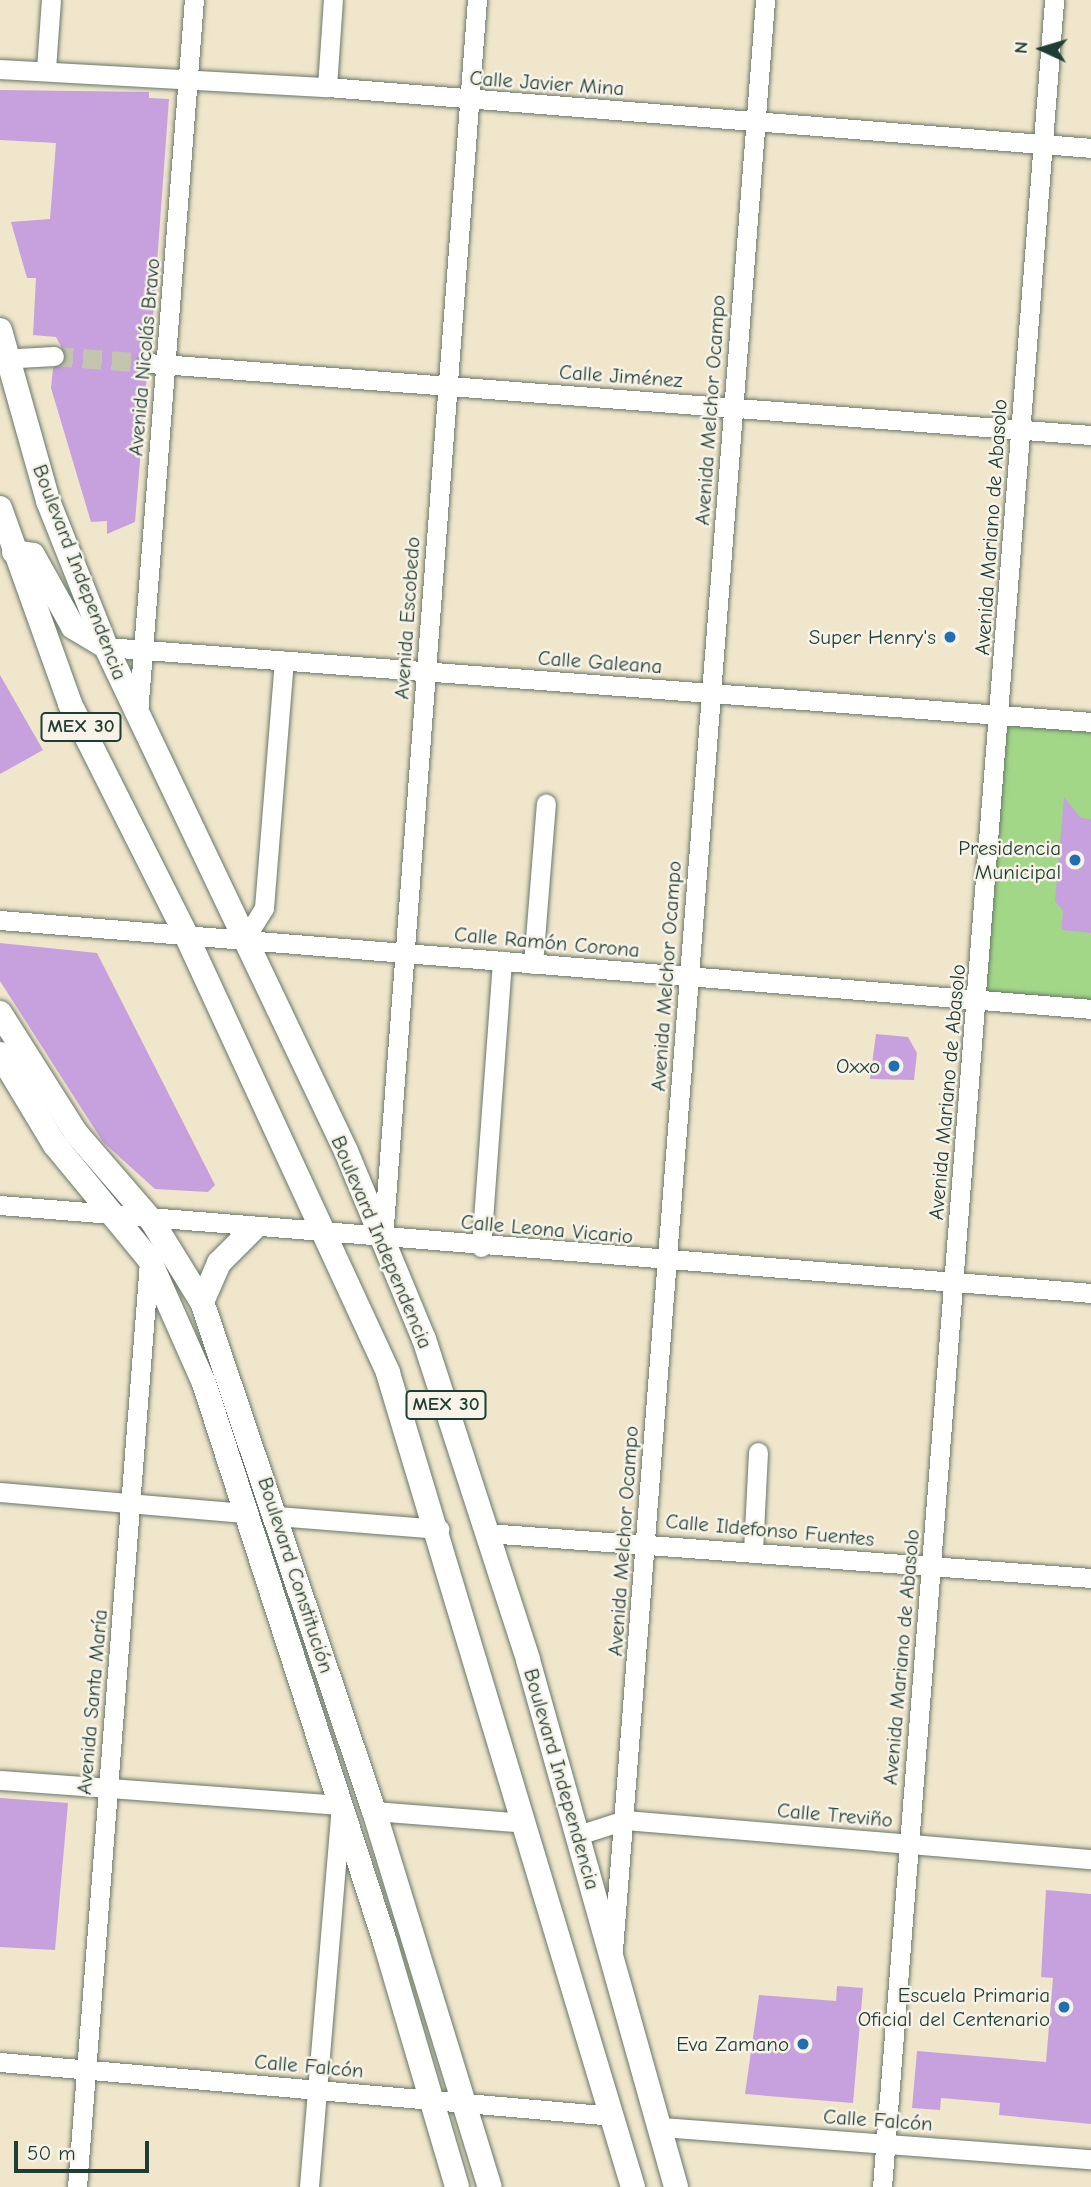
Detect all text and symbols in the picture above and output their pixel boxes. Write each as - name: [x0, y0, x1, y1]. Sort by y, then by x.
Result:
- north arrow: [1007, 14, 1077, 84]
- text: N: [1010, 41, 1032, 54]
- street label: Calle Javier Mina: [469, 65, 625, 101]
- street label: Avenida Nicolás Bravo: [123, 257, 165, 457]
- street label: Avenida Melchor Ocampo: [689, 294, 731, 526]
- street label: Calle Jiménez: [558, 359, 684, 393]
- street label: Avenida Mariano de Abasolo: [969, 398, 1013, 656]
- street label: Boulevard Independencia: [27, 461, 133, 683]
- street label: Avenida Escobedo: [389, 536, 425, 700]
- place label: Super Henry's: [809, 624, 936, 650]
- marker: Super Henry's: [942, 629, 958, 645]
- street label: Calle Galeana: [537, 645, 663, 679]
- road number: MEX 30: [39, 712, 123, 742]
- place label: Presidencia Municipal: [958, 835, 1061, 885]
- marker: Presidencia Municipal: [1067, 852, 1083, 868]
- street label: Avenida Melchor Ocampo: [645, 860, 687, 1092]
- street label: Calle Ramón Corona: [453, 921, 641, 963]
- street label: Avenida Mariano de Abasolo: [923, 963, 971, 1221]
- place label: Oxxo: [836, 1053, 880, 1079]
- marker: Oxxo: [886, 1058, 902, 1074]
- street label: Boulevard Independencia: [326, 1132, 438, 1352]
- street label: Calle Leona Vicario: [460, 1209, 634, 1249]
- road number: MEX 30: [404, 1390, 488, 1420]
- street label: Avenida Melchor Ocampo: [602, 1425, 644, 1657]
- street label: Boulevard Constitución: [252, 1474, 340, 1676]
- street label: Calle Ildefonso Fuentes: [665, 1508, 875, 1552]
- street label: Avenida Mariano de Abasolo: [877, 1528, 925, 1786]
- street label: Avenida Santa María: [71, 1608, 113, 1796]
- street label: Boulevard Independencia: [518, 1666, 606, 1892]
- street label: Calle Treviño: [776, 1797, 894, 1833]
- place label: Escuela Primaria Oficial del Centenario: [858, 1982, 1050, 2032]
- marker: Escuela Primaria Oficial del Centenario: [1056, 1999, 1072, 2015]
- place label: Eva Zamano: [676, 2031, 789, 2057]
- marker: Eva Zamano: [795, 2036, 811, 2052]
- street label: Calle Falcón: [253, 2049, 365, 2083]
- street label: Calle Falcón: [822, 2104, 934, 2136]
- scale bar: [18, 2128, 152, 2172]
- text: 50 m: [27, 2141, 76, 2165]

